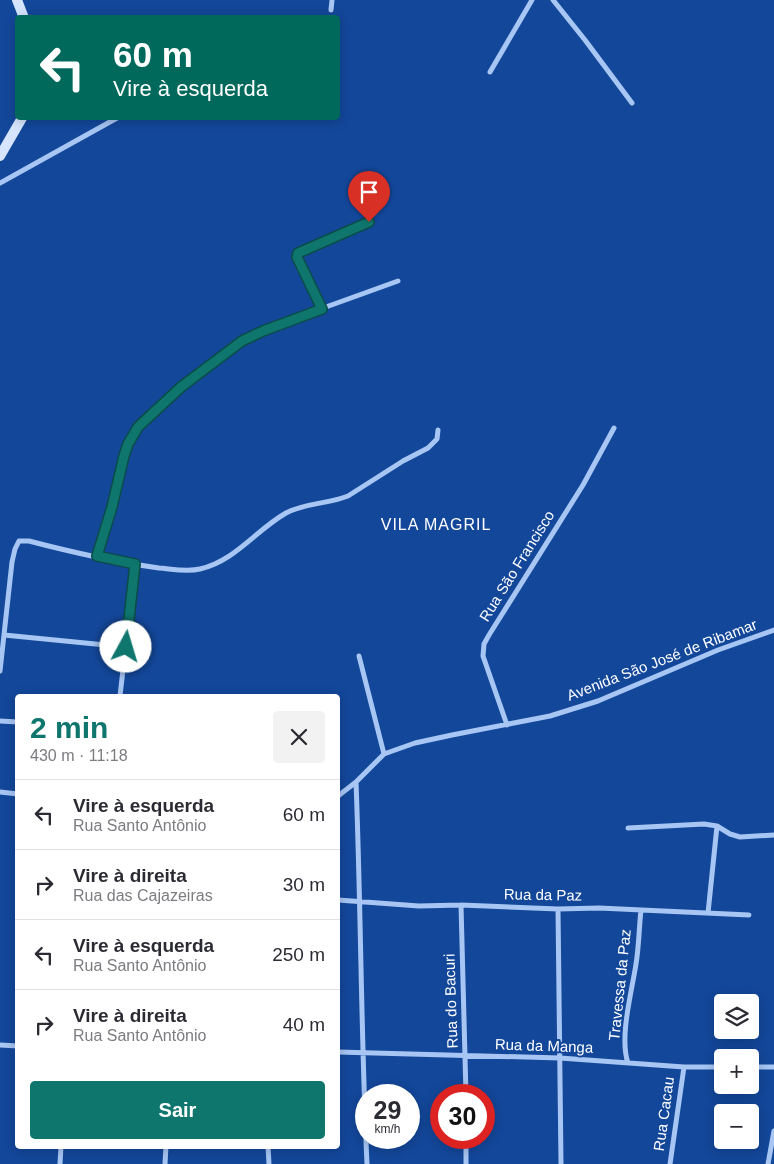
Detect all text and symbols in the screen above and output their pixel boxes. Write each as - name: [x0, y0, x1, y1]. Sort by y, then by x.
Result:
- icon: left: [30, 35, 95, 100]
- text: 60 m: [113, 35, 193, 74]
- text: Vire à esquerda: [113, 76, 268, 101]
- pin: [348, 171, 390, 222]
- icon: arrive: [355, 178, 383, 206]
- street label: Rua São Francisco: [476, 507, 558, 624]
- district label: VILA MAGRIL: [381, 516, 491, 533]
- street label: Avenida São José de Ribamar: [564, 615, 759, 704]
- position arrow: [99, 620, 151, 672]
- text: 2 min: [30, 711, 108, 744]
- button: close: [273, 711, 325, 763]
- text: 430 m · 11:18: [30, 747, 128, 764]
- text: Vire à esquerda: [73, 795, 214, 816]
- icon: left: [30, 801, 58, 829]
- text: 60 m: [283, 804, 325, 825]
- text: Rua Santo Antônio: [73, 817, 206, 834]
- text: Vire à direita: [73, 865, 187, 886]
- icon: right: [30, 871, 58, 899]
- text: 30 m: [283, 874, 325, 895]
- street label: Rua da Paz: [504, 885, 582, 904]
- text: Rua das Cajazeiras: [73, 887, 213, 904]
- street label: Travessa da Paz: [605, 928, 634, 1042]
- text: Vire à esquerda: [73, 935, 214, 956]
- icon: left: [30, 941, 58, 969]
- text: 250 m: [272, 944, 325, 965]
- street label: Rua do Bacuri: [440, 953, 461, 1049]
- text: Rua Santo Antônio: [73, 957, 206, 974]
- map controls: [714, 994, 759, 1149]
- button: layers: [714, 994, 759, 1039]
- text: Vire à direita: [73, 1005, 187, 1026]
- icon: right: [30, 1011, 58, 1039]
- text: 40 m: [283, 1014, 325, 1035]
- text: Rua Santo Antônio: [73, 1027, 206, 1044]
- street label: Rua da Manga: [495, 1035, 594, 1056]
- button: +: [714, 1049, 759, 1094]
- street label: Rua Cacau: [650, 1076, 677, 1152]
- button: Sair: [30, 1081, 325, 1139]
- speed limit sign: 30: [430, 1084, 495, 1149]
- text: 29: [374, 1096, 401, 1124]
- button: −: [714, 1104, 759, 1149]
- text: km/h: [374, 1122, 401, 1136]

